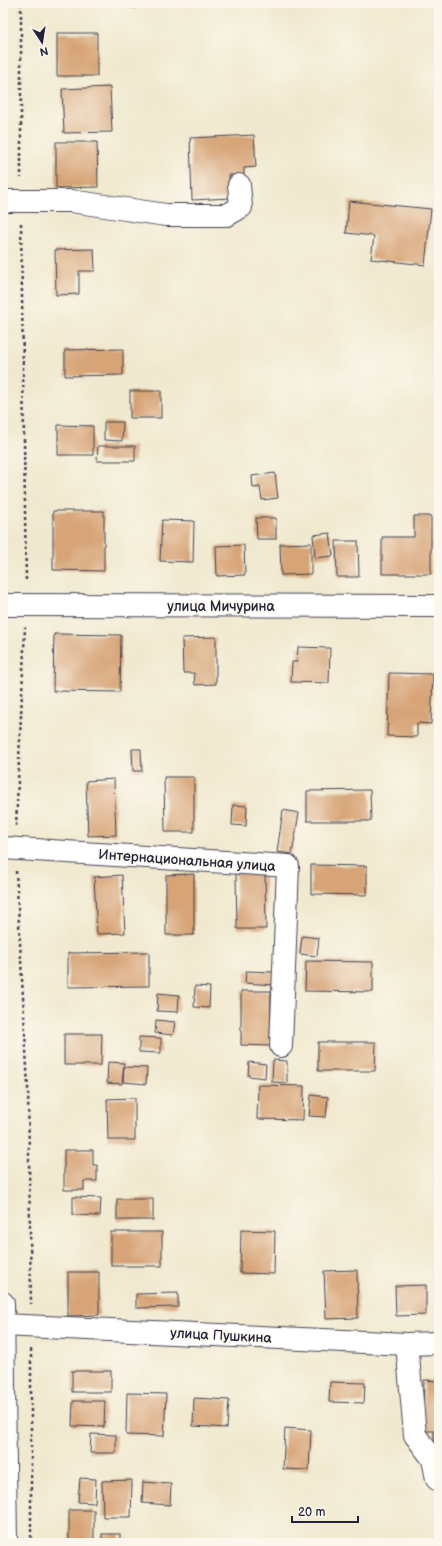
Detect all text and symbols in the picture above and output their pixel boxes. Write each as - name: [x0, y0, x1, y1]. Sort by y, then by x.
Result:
- north arrow: [22, 22, 62, 62]
- text: N: [39, 44, 49, 59]
- street label: улица Мичурина: [167, 598, 276, 615]
- street label: Интернациональная улица: [98, 846, 277, 875]
- street label: улица Пушкина: [170, 1324, 273, 1347]
- scale bar: [292, 1498, 358, 1524]
- text: 20 m: [298, 1505, 325, 1520]

